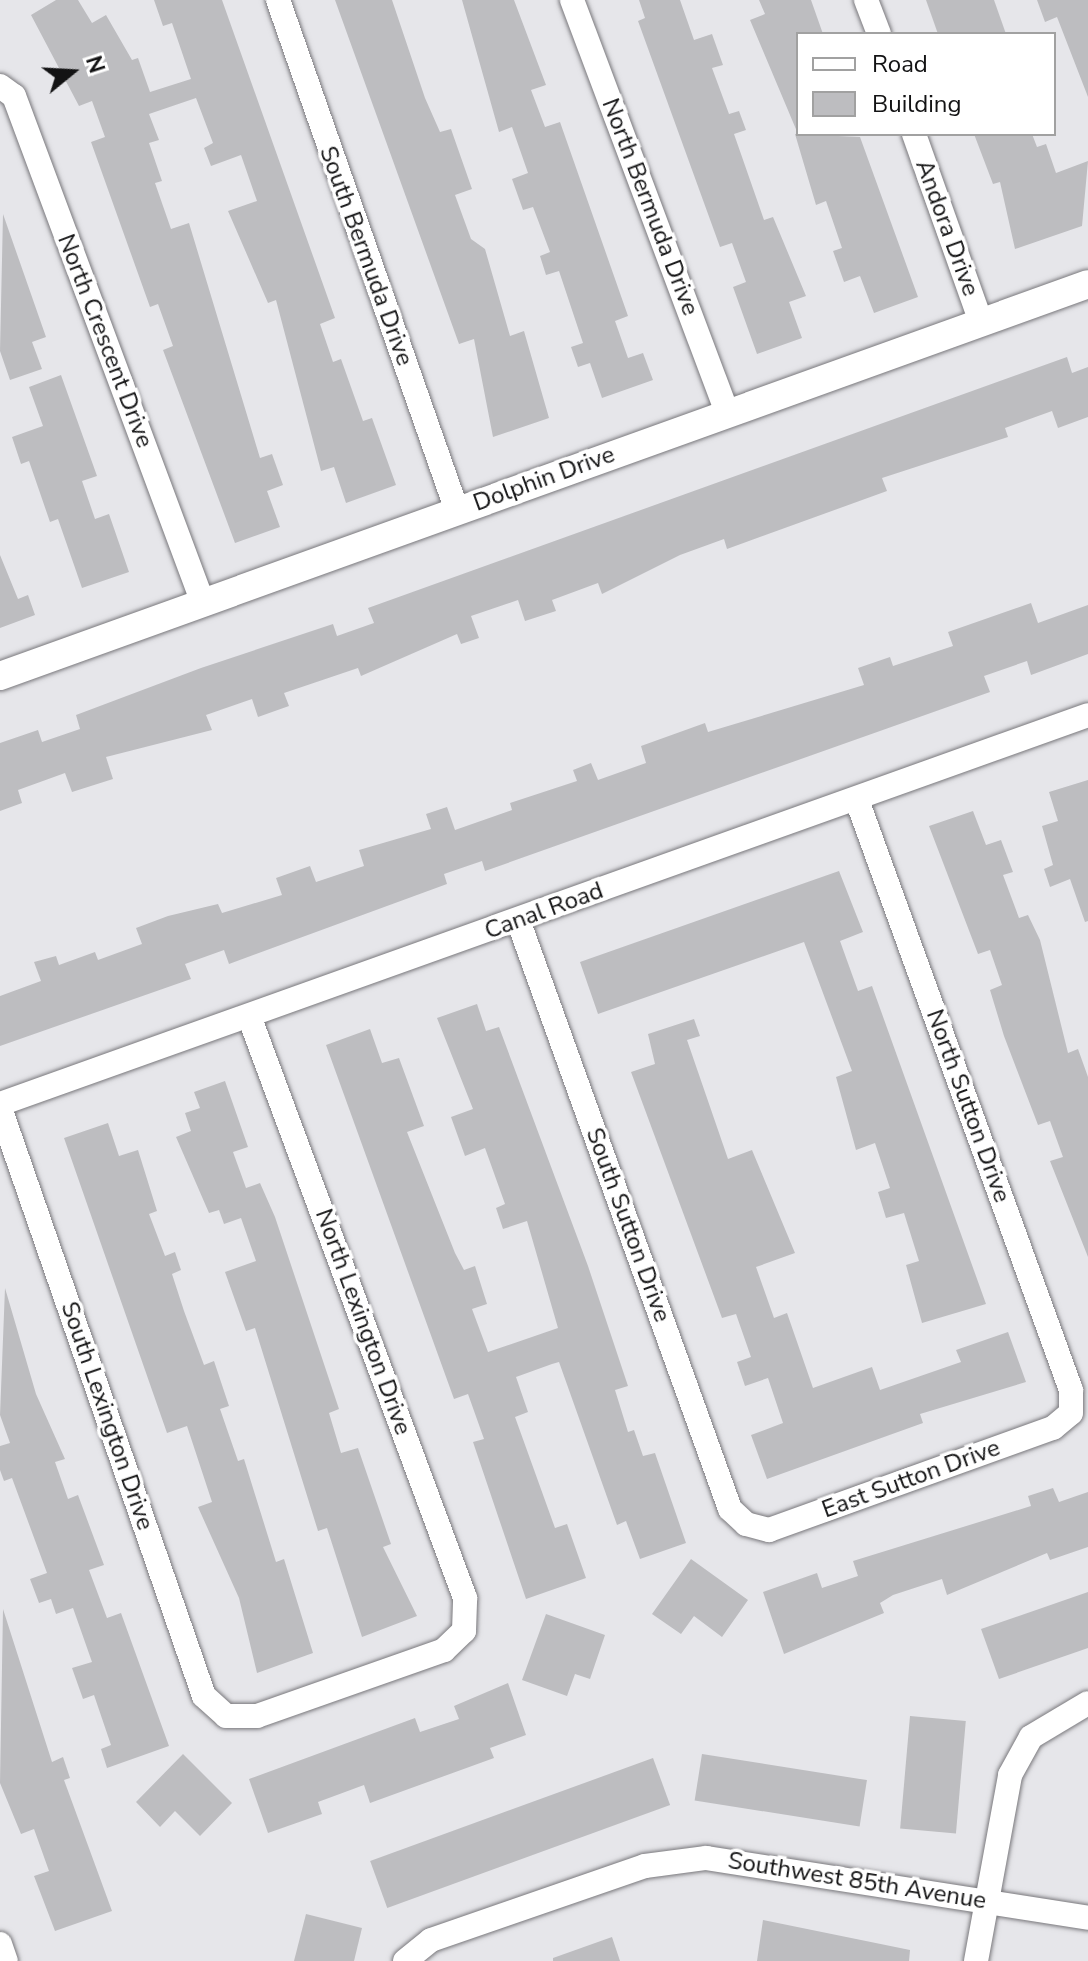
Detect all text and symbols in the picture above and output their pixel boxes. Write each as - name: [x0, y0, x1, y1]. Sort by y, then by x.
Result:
- north arrow: [32, 32, 112, 112]
- legend: [796, 32, 1056, 136]
- text: Road: [872, 48, 928, 80]
- text: N: [78, 52, 112, 77]
- text: Building: [872, 88, 962, 120]
- street label: North Bermuda Drive: [595, 95, 705, 319]
- street label: South Bermuda Drive: [313, 142, 419, 370]
- street label: Andora Drive: [909, 156, 985, 300]
- street label: North Crescent Drive: [51, 230, 159, 452]
- street label: Dolphin Drive: [469, 440, 619, 518]
- street label: Canal Road: [481, 876, 607, 946]
- street label: North Sutton Drive: [920, 1006, 1016, 1206]
- street label: South Sutton Drive: [580, 1124, 676, 1326]
- street label: North Lexington Drive: [309, 1205, 417, 1439]
- street label: South Lexington Drive: [54, 1298, 160, 1534]
- street label: East Sutton Drive: [818, 1433, 1004, 1525]
- street label: Southwest 85th Avenue: [726, 1846, 988, 1916]

